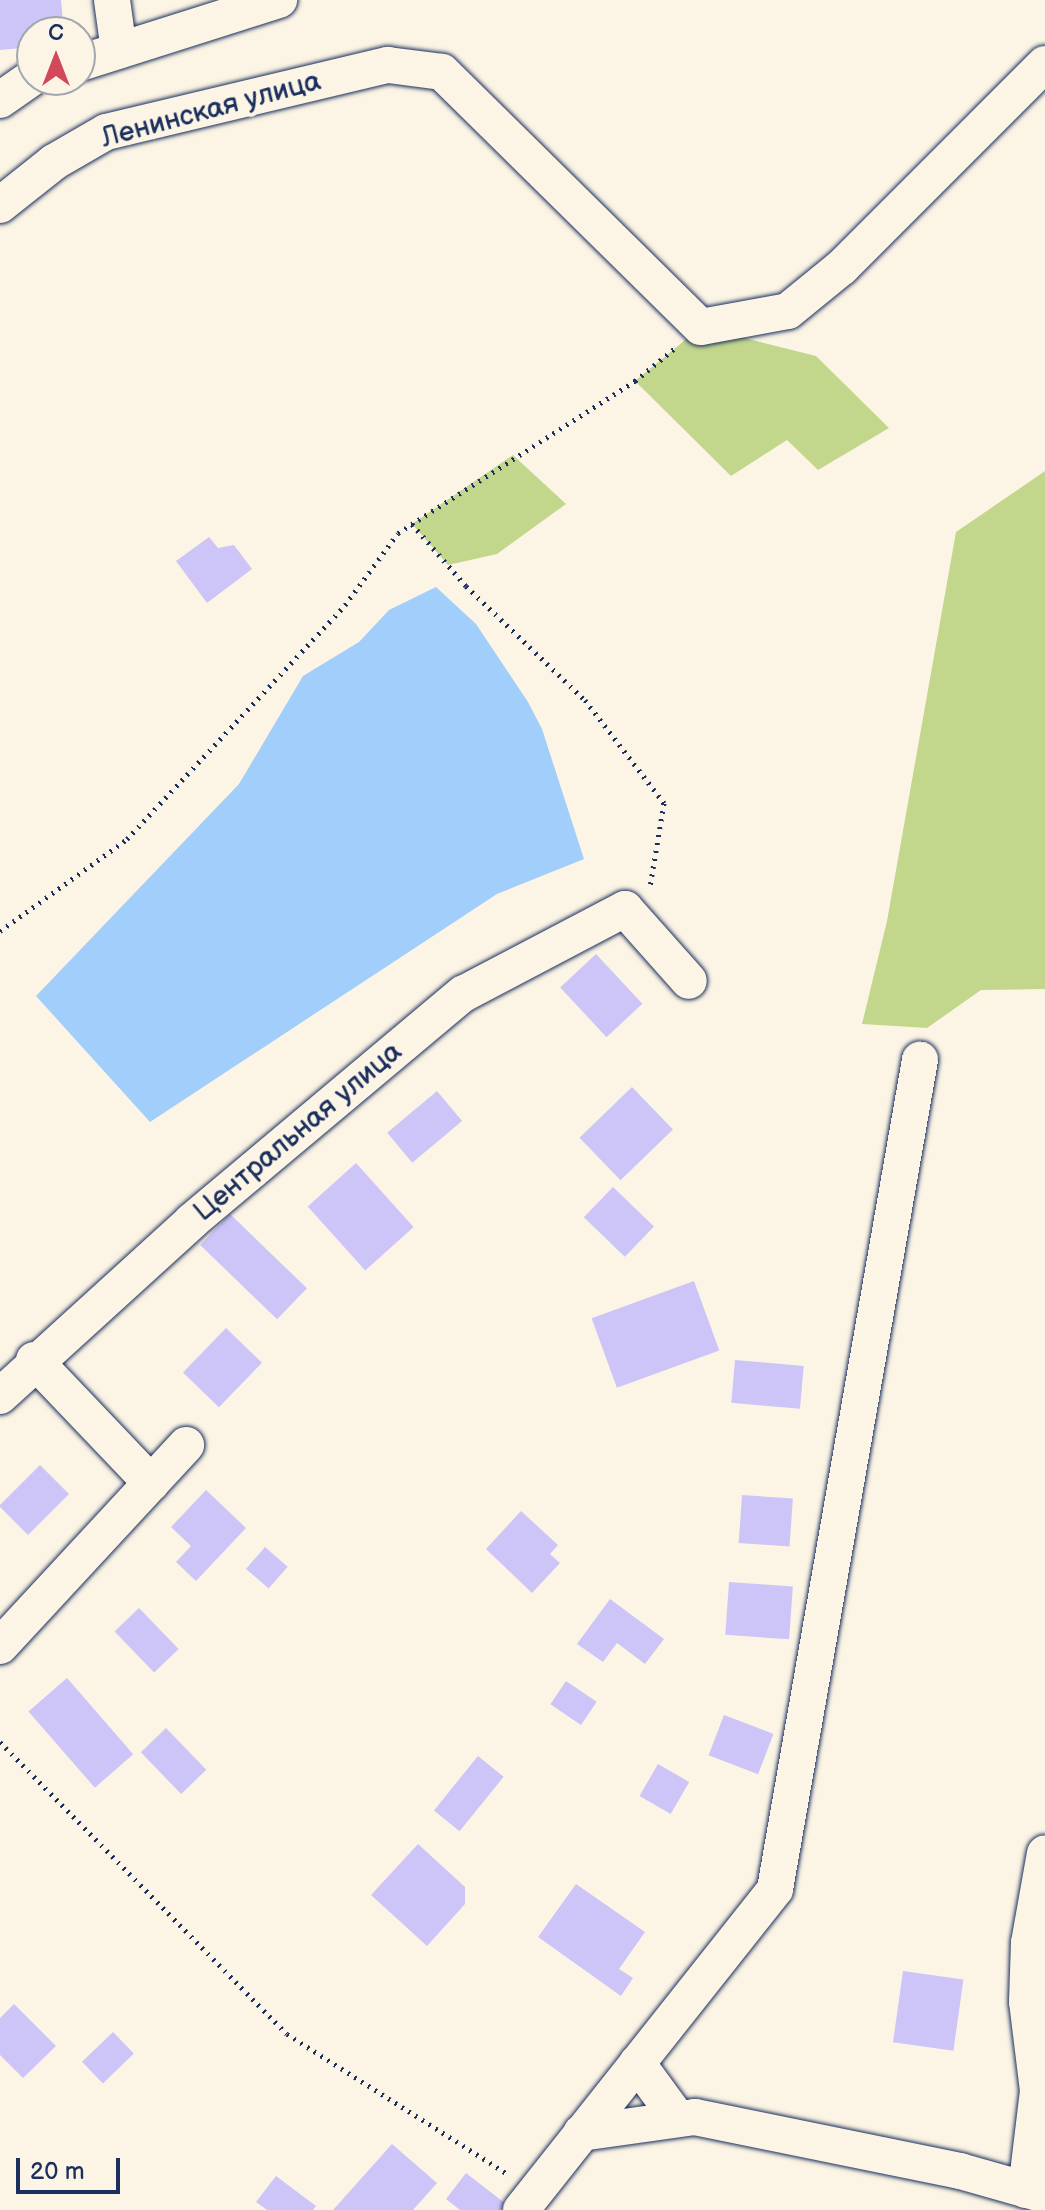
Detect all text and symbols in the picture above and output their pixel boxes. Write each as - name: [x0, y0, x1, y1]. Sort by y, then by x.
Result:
- north arrow: [16, 16, 96, 96]
- text: С: [48, 20, 64, 47]
- street label: Ленинская улица: [97, 65, 325, 155]
- street label: Центральная улица: [187, 1035, 409, 1229]
- scale bar: [20, 2142, 124, 2192]
- text: 20 m: [30, 2157, 85, 2186]

